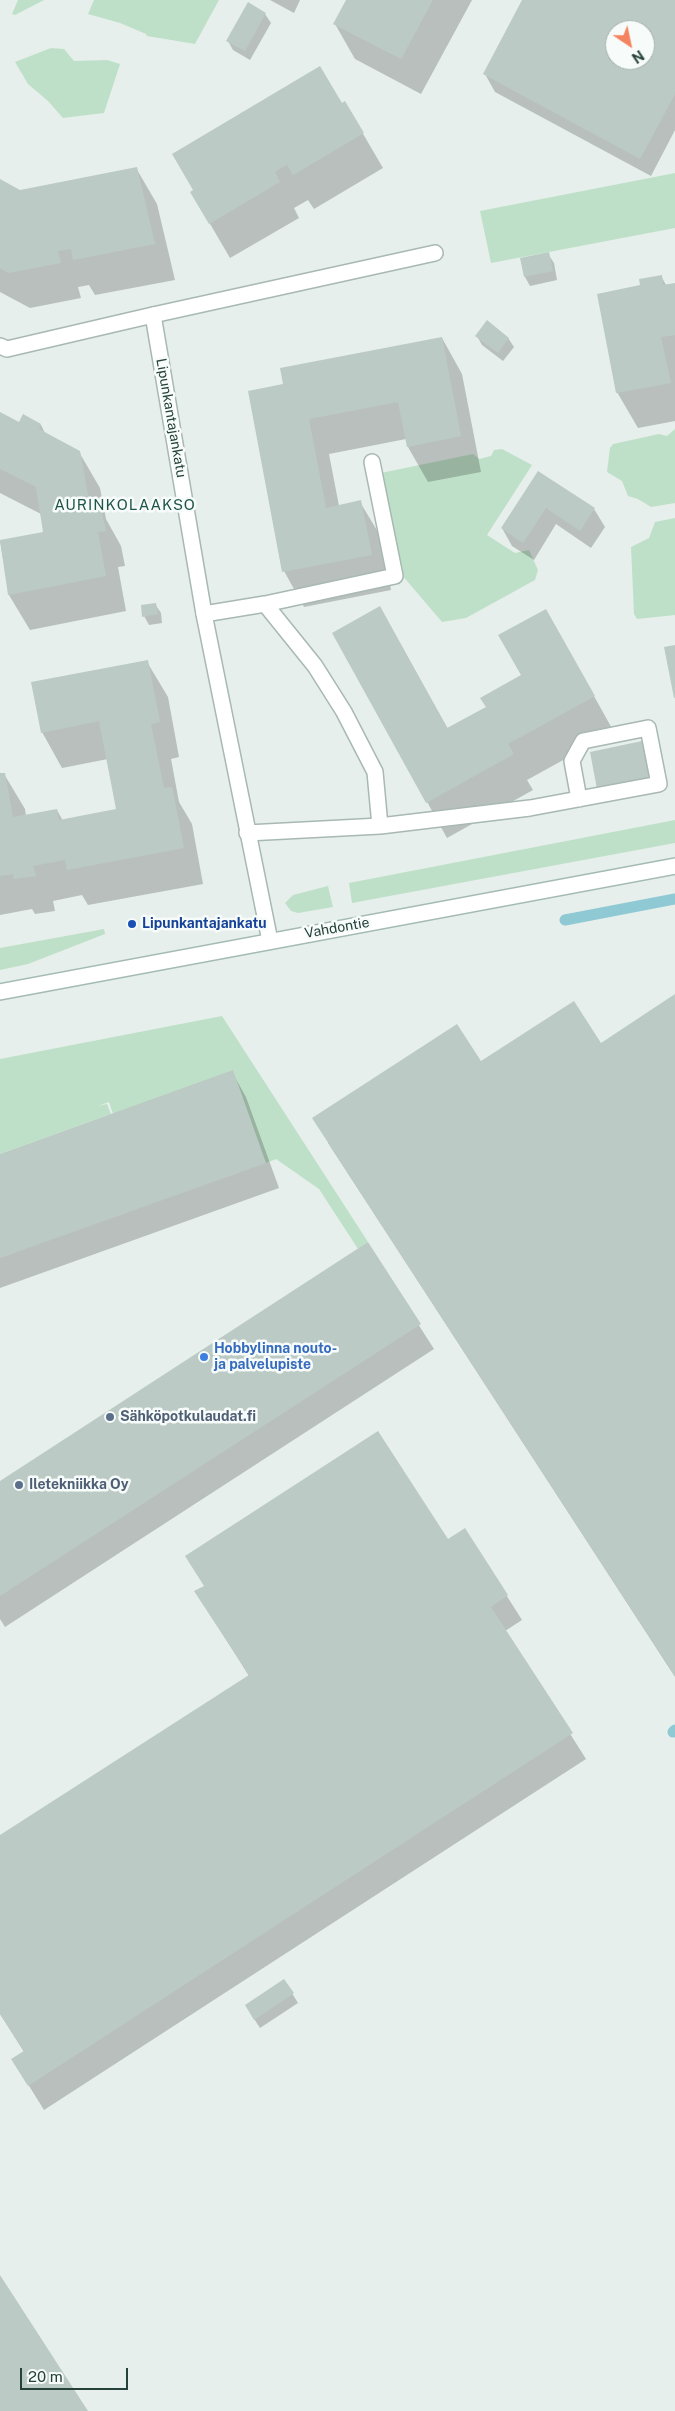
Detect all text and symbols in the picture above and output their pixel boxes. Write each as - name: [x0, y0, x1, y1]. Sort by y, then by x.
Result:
- north arrow: [605, 20, 655, 70]
- text: N: [629, 47, 647, 66]
- street label: Lipunkantajankatu: [152, 357, 190, 479]
- district label: AURINKOLAAKSO: [53, 496, 197, 514]
- street label: Vahdontie: [303, 914, 371, 942]
- place label: Lipunkantajankatu: [142, 916, 267, 932]
- marker: Lipunkantajankatu: [126, 918, 138, 930]
- place label: Hobbylinna nouto- ja palvelupiste: [214, 1341, 337, 1374]
- marker: Hobbylinna nouto- ja palvelupiste: [198, 1351, 210, 1363]
- place label: Sähköpotkulaudat.fi: [120, 1409, 256, 1425]
- marker: Sähköpotkulaudat.fi: [104, 1411, 116, 1423]
- place label: Iletekniikka Oy: [29, 1477, 129, 1493]
- marker: Iletekniikka Oy: [13, 1479, 25, 1491]
- scale bar: [22, 2358, 130, 2390]
- text: 20 m: [28, 2368, 63, 2385]

